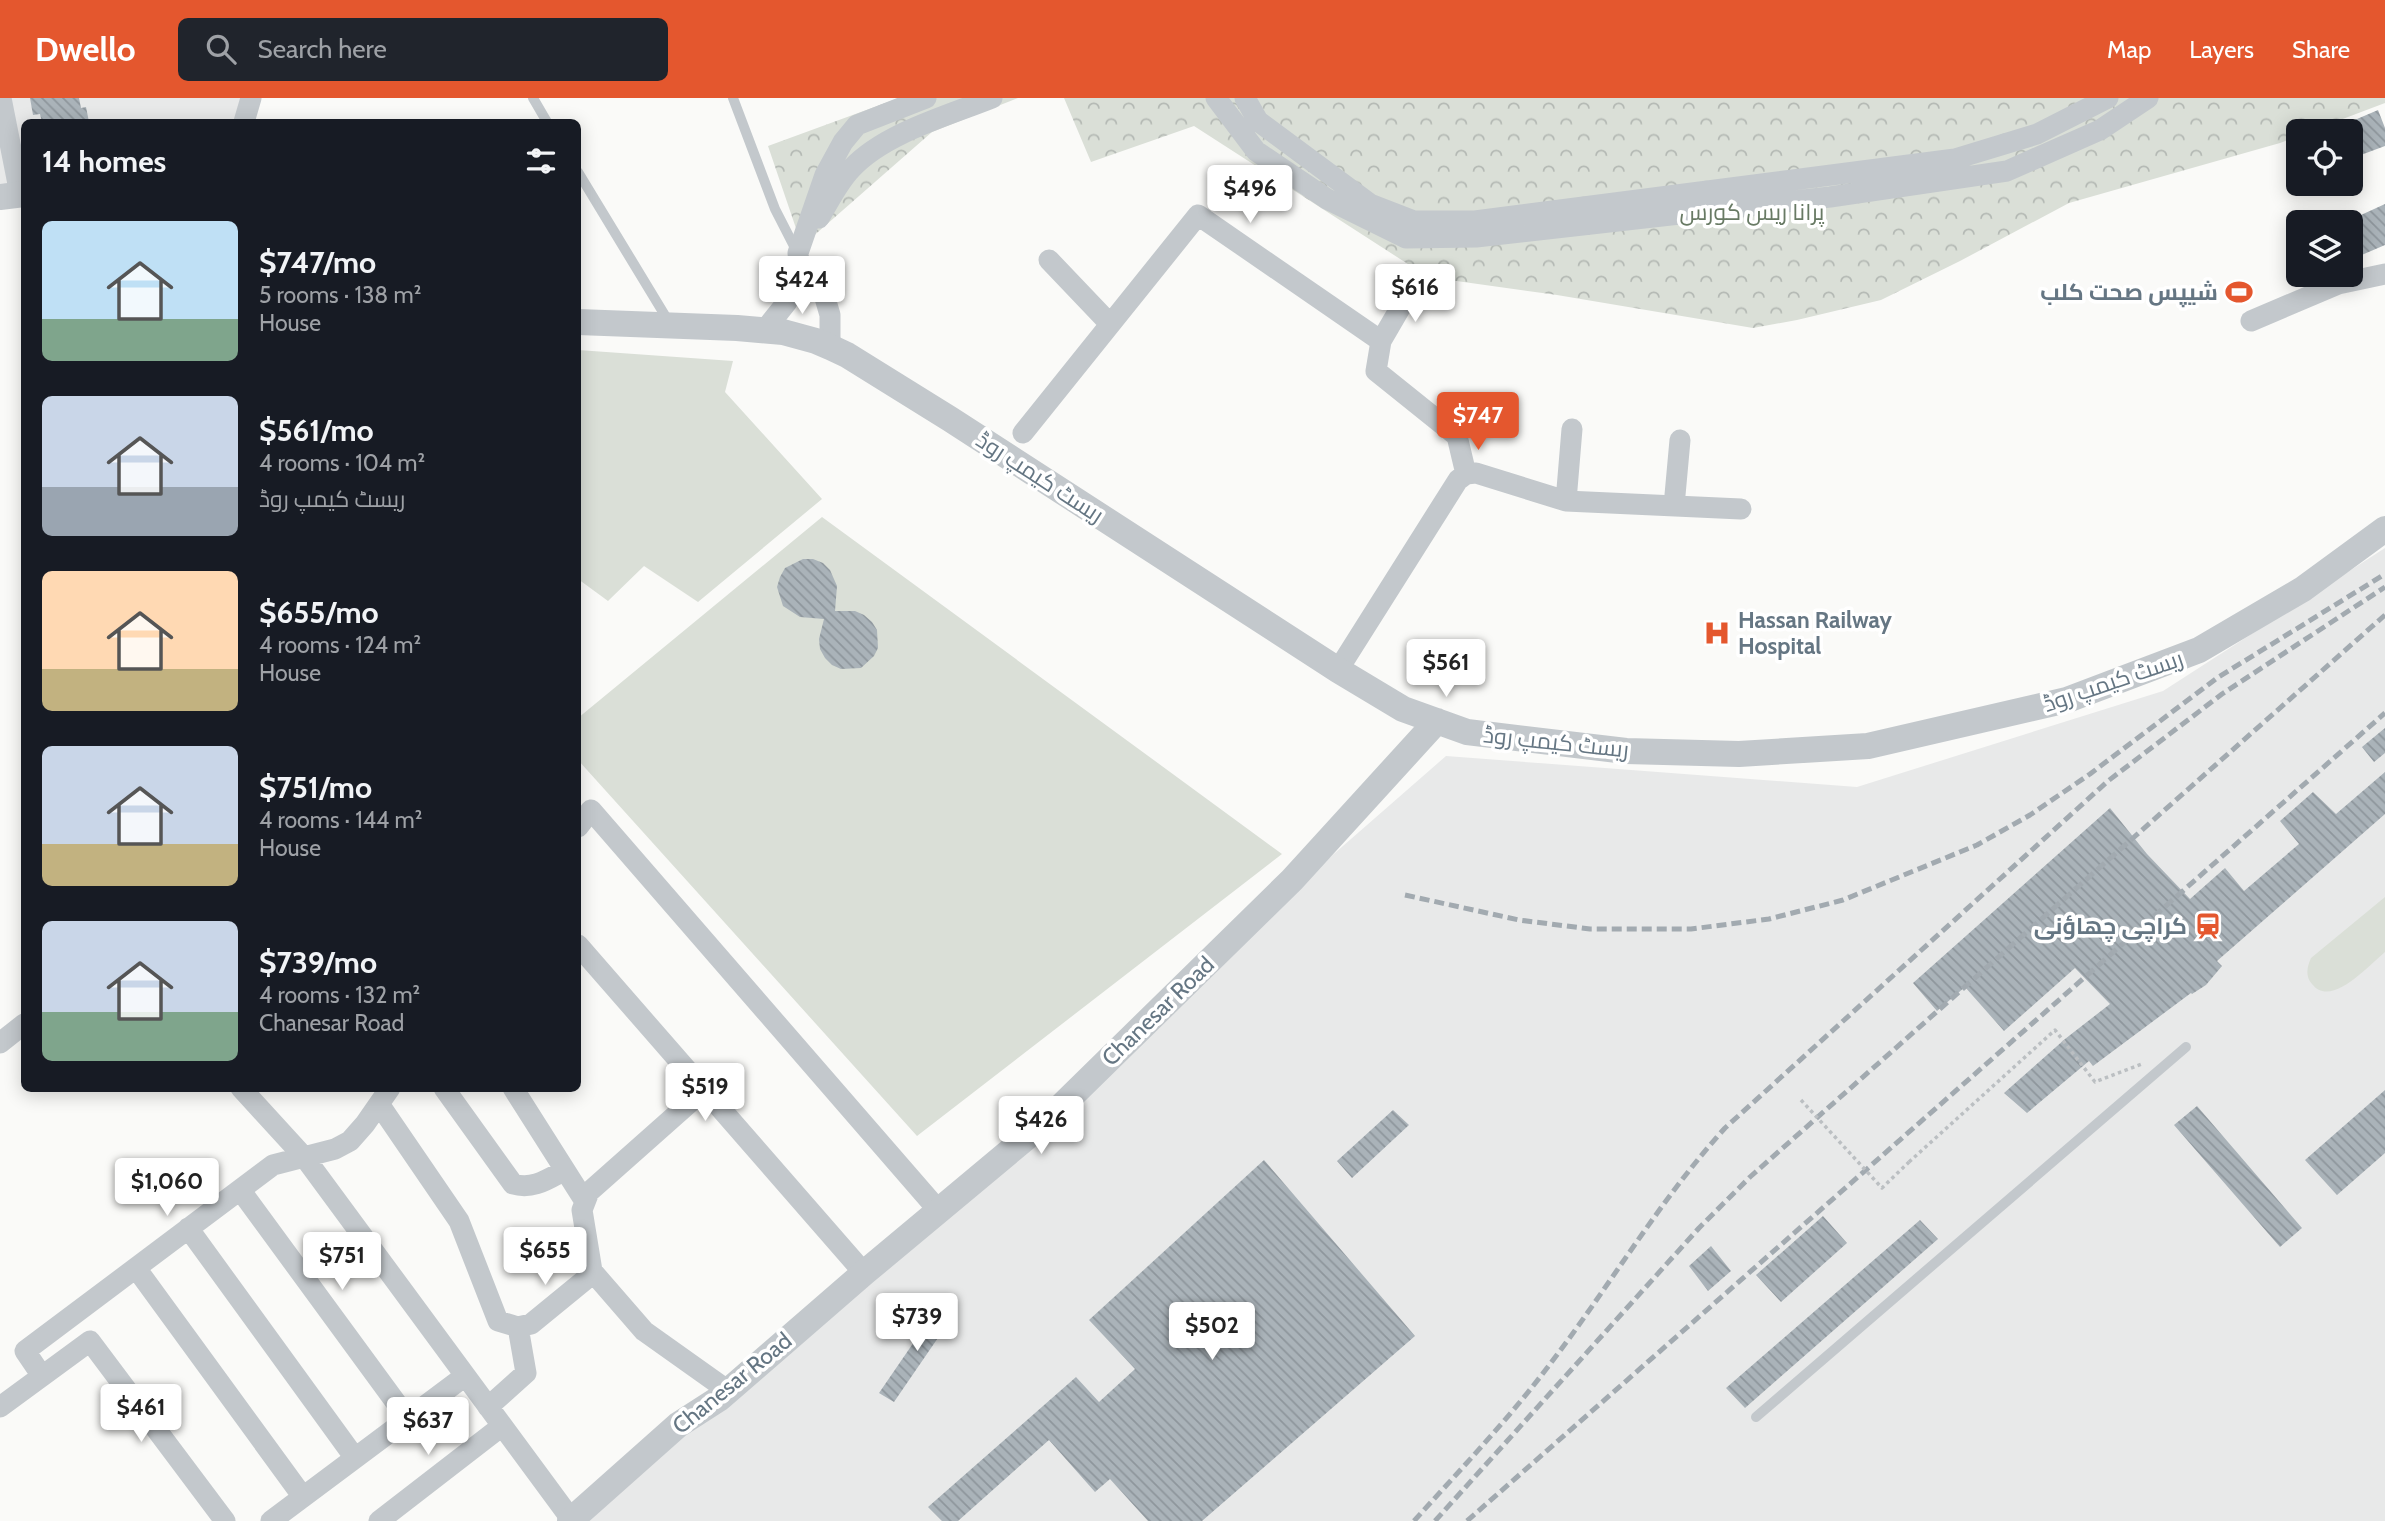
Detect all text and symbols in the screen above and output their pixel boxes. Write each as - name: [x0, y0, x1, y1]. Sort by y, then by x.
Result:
- search box: [178, 18, 668, 81]
- text: Dwello: [35, 29, 136, 69]
- icon: search: [202, 30, 240, 68]
- text: Search here: [258, 33, 387, 65]
- text: Map: [2107, 35, 2151, 64]
- text: Layers: [2189, 35, 2254, 64]
- text: Share: [2292, 35, 2350, 64]
- map controls: [2286, 119, 2363, 287]
- button: locate: [2286, 119, 2363, 196]
- icon: filters: [522, 142, 560, 180]
- text: 14 homes: [42, 143, 166, 180]
- pin: $496: [1209, 166, 1291, 225]
- text: $496: [1223, 174, 1277, 202]
- park label: پرانا ریس کورس: [1680, 198, 1824, 227]
- button: layers: [2286, 210, 2363, 287]
- text: $747/mo: [259, 244, 376, 281]
- icon: home: [98, 249, 182, 333]
- pin: $424: [761, 256, 843, 316]
- pin: $616: [1374, 264, 1456, 324]
- text: $424: [775, 265, 829, 293]
- text: $616: [1391, 273, 1439, 301]
- sports icon: شیپس صحت کلب: [2224, 277, 2254, 307]
- place label: شیپس صحت کلب: [2040, 278, 2218, 308]
- text: 5 rooms · 138 m²: [259, 281, 421, 309]
- text: House: [259, 309, 321, 337]
- pin: $747: [1437, 392, 1519, 452]
- text: $747: [1453, 401, 1503, 429]
- text: $561/mo: [259, 412, 374, 449]
- icon: home: [98, 424, 182, 508]
- street label: ریسٹ کیمپ روڈ: [970, 425, 1109, 529]
- text: 4 rooms · 104 m²: [259, 449, 425, 477]
- text: ریسٹ کیمپ روڈ: [259, 485, 405, 513]
- text: $655/mo: [259, 594, 379, 631]
- icon: home: [98, 599, 182, 683]
- place label: Hassan Railway Hospital: [1738, 606, 1893, 660]
- hospital icon: Hassan Railway Hospital: [1702, 618, 1732, 648]
- text: 4 rooms · 124 m²: [259, 631, 421, 659]
- pin: $561: [1405, 640, 1487, 699]
- street label: ریسٹ کیمپ روڈ: [2039, 644, 2187, 719]
- text: $561: [1422, 648, 1470, 676]
- text: House: [259, 659, 321, 687]
- street label: ریسٹ کیمپ روڈ: [1482, 720, 1630, 765]
- text: $751/mo: [259, 769, 372, 806]
- icon: home: [98, 774, 182, 858]
- text: 4 rooms · 144 m²: [259, 806, 422, 834]
- text: House: [259, 834, 321, 862]
- station icon: کراچی چھاؤنی: [2193, 911, 2223, 941]
- place label: کراچی چھاؤنی: [2034, 912, 2187, 942]
- text: $739/mo: [259, 944, 377, 981]
- icon: home: [98, 949, 182, 1033]
- street label: Chanesar Road: [1096, 950, 1220, 1072]
- text: 4 rooms · 132 m²: [259, 981, 420, 1009]
- text: Chanesar Road: [259, 1009, 404, 1037]
- pin: $519: [664, 1063, 746, 1123]
- text: $519: [681, 1072, 729, 1100]
- pin: $426: [1000, 1096, 1082, 1156]
- text: $426: [1015, 1105, 1067, 1133]
- pin: $1,060: [110, 1158, 224, 1218]
- text: $1,060: [131, 1167, 203, 1195]
- pin: $655: [504, 1228, 586, 1287]
- pin: $751: [301, 1232, 383, 1292]
- text: $655: [520, 1236, 570, 1264]
- text: $751: [319, 1241, 365, 1269]
- pin: $739: [876, 1294, 958, 1353]
- text: $739: [892, 1302, 942, 1330]
- pin: $502: [1171, 1302, 1253, 1362]
- text: $502: [1185, 1311, 1239, 1339]
- street label: Chanesar Road: [667, 1326, 797, 1440]
- pin: $461: [100, 1384, 182, 1444]
- text: $461: [116, 1393, 166, 1421]
- pin: $637: [387, 1398, 469, 1457]
- text: $637: [403, 1406, 453, 1434]

